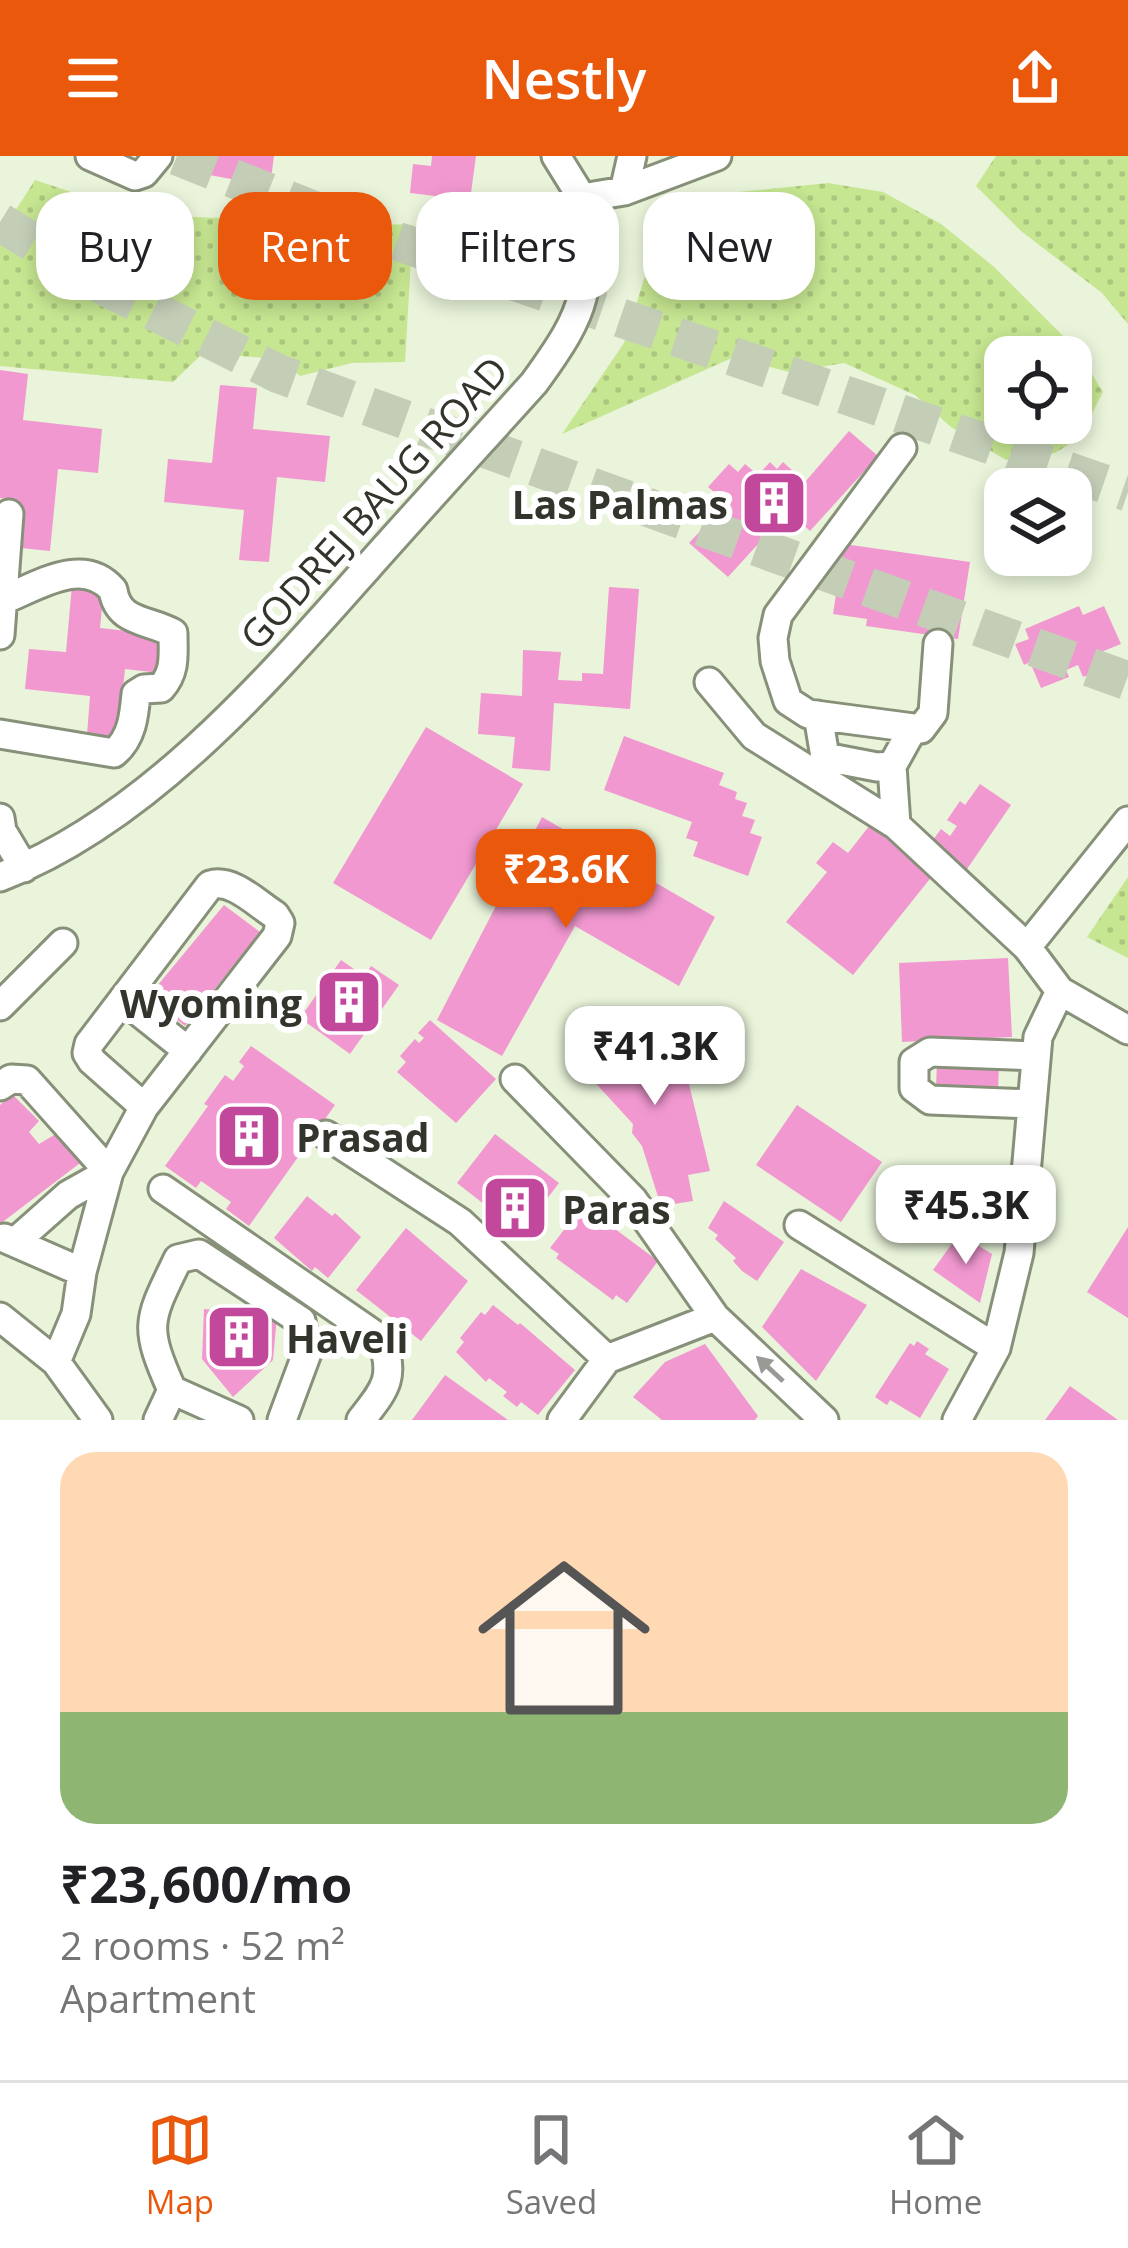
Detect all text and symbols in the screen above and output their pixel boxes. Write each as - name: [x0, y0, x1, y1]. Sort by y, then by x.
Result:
- text: Nestly: [481, 41, 647, 115]
- icon: menu: [60, 45, 126, 111]
- icon: share: [1002, 45, 1068, 111]
- chip: Buy: [36, 192, 194, 300]
- chip: Rent: [218, 192, 392, 300]
- chip: Filters: [416, 192, 619, 300]
- chip: New: [643, 192, 815, 300]
- map controls: [984, 336, 1092, 576]
- button: locate: [984, 336, 1092, 444]
- street label: GODREJ BAUG ROAD: [227, 344, 519, 660]
- building icon: Las Palmas: [739, 468, 809, 538]
- button: layers: [984, 468, 1092, 576]
- place label: Las Palmas: [512, 477, 728, 530]
- pin: ₹23.6K: [468, 829, 664, 931]
- text: ₹23.6K: [503, 841, 629, 894]
- building icon: Wyoming: [314, 967, 384, 1037]
- place label: Wyoming: [120, 976, 302, 1029]
- pin: ₹41.3K: [557, 1006, 753, 1108]
- text: ₹41.3K: [592, 1018, 718, 1071]
- building icon: Prasad: [214, 1101, 284, 1171]
- place label: Prasad: [296, 1110, 429, 1163]
- pin: ₹45.3K: [868, 1165, 1064, 1267]
- building icon: Paras: [480, 1173, 550, 1243]
- text: ₹45.3K: [903, 1177, 1029, 1230]
- place label: Paras: [562, 1182, 671, 1235]
- building icon: Haveli: [204, 1302, 274, 1372]
- place label: Haveli: [286, 1311, 408, 1364]
- one-way arrow: [755, 1355, 784, 1383]
- icon: home: [456, 1530, 672, 1746]
- text: ₹23,600/mo: [60, 1848, 352, 1918]
- text: 2 rooms · 52 m²: [60, 1918, 345, 1971]
- text: Apartment: [60, 1971, 256, 2024]
- tab: Map: [146, 2107, 214, 2224]
- tab: Saved: [506, 2107, 597, 2224]
- tab: Home: [889, 2107, 982, 2224]

